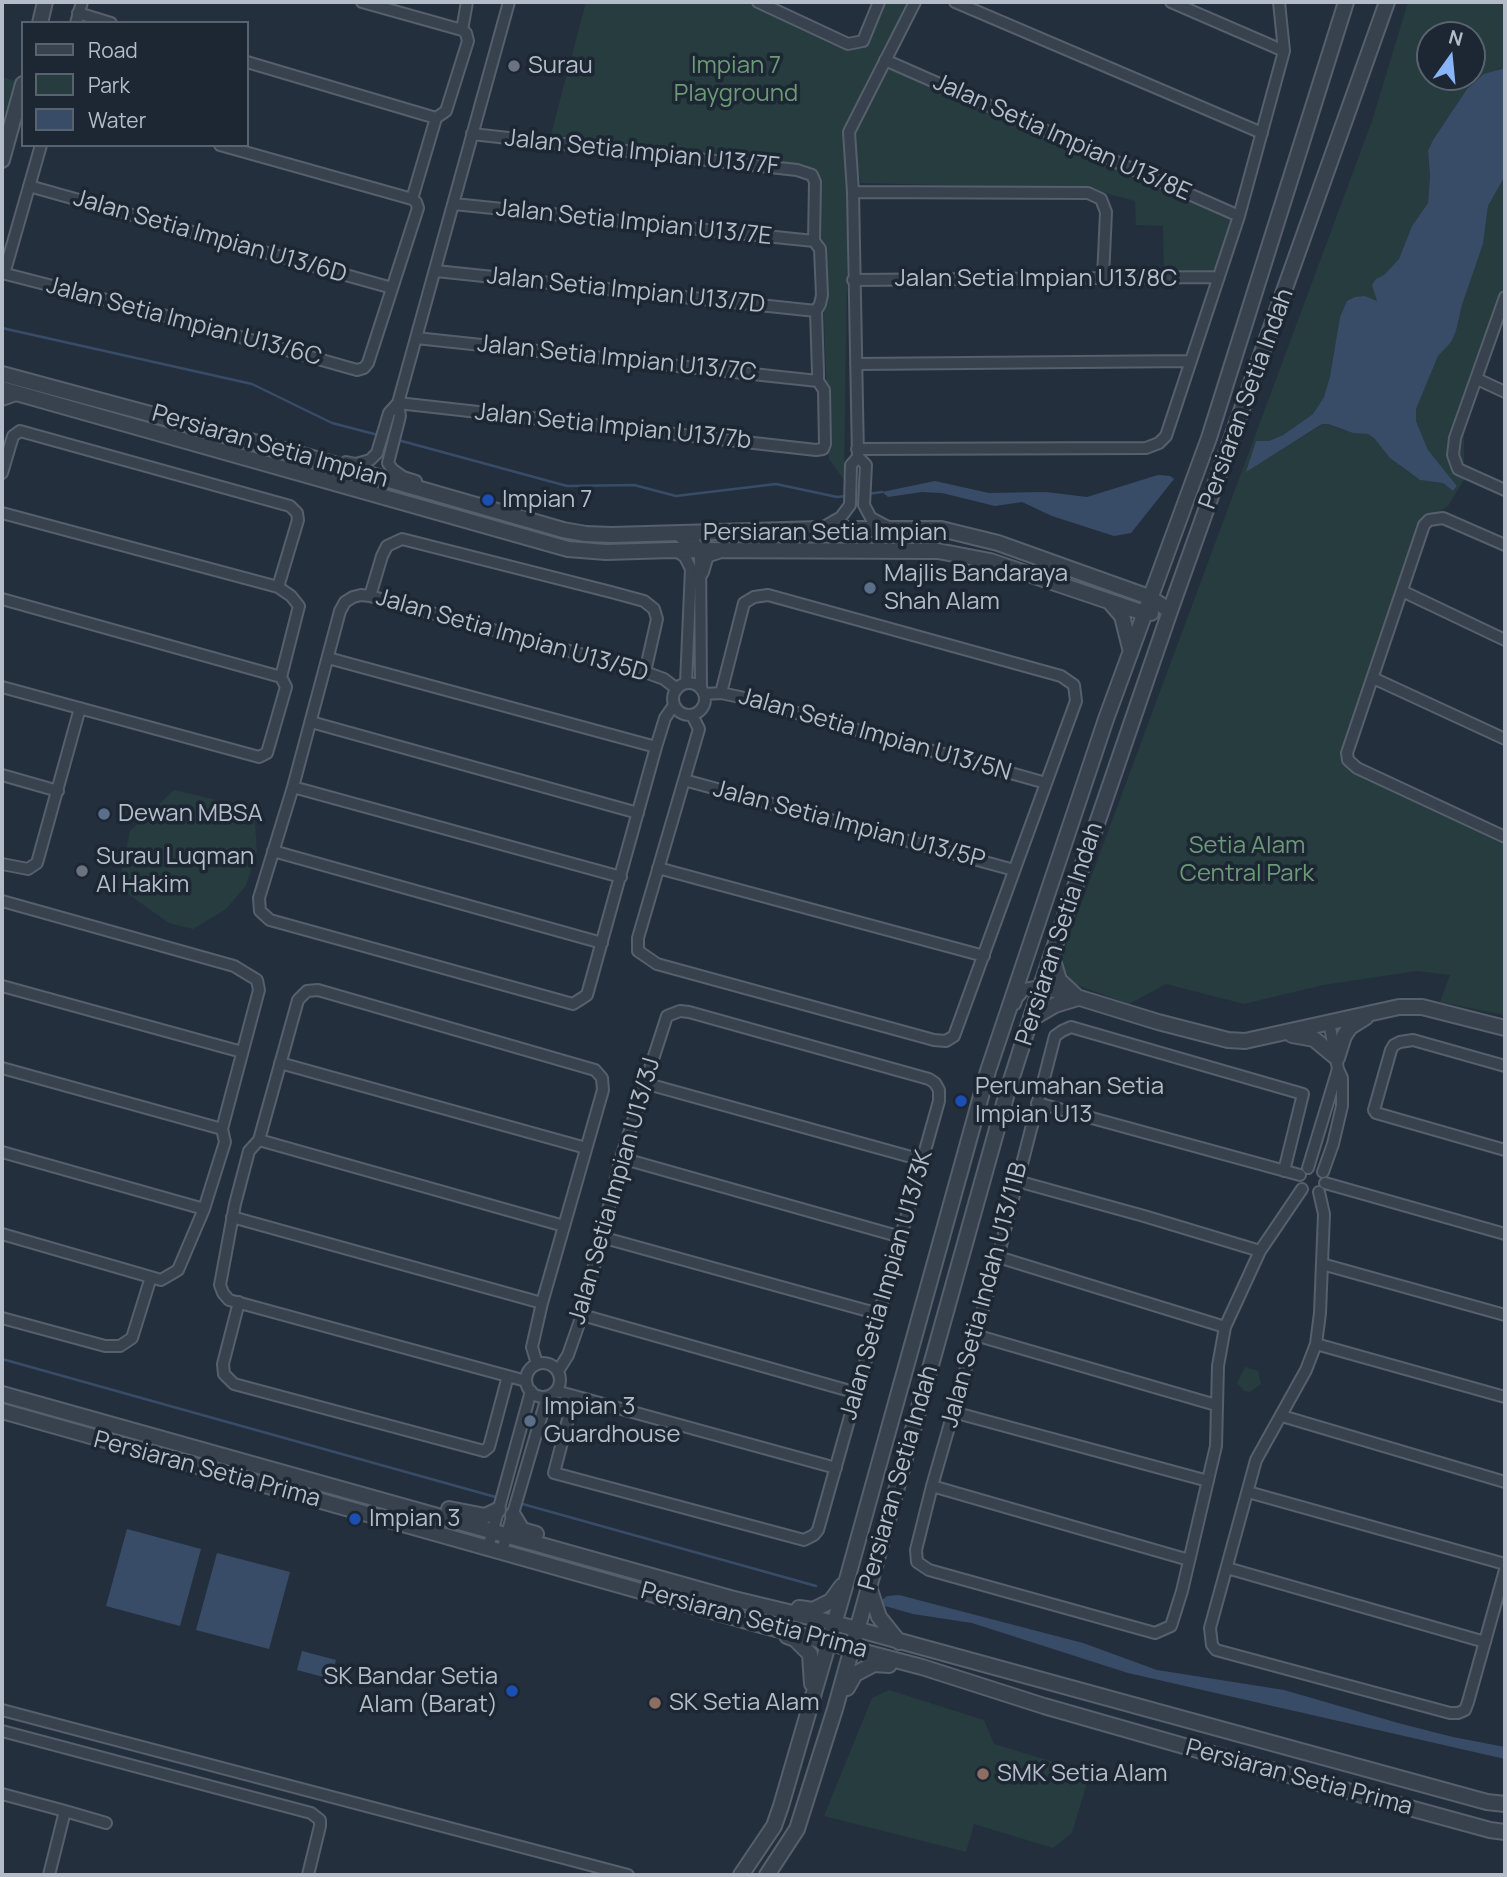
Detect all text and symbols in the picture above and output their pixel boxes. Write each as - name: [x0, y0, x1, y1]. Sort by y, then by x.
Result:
- legend: [21, 21, 248, 147]
- north arrow: [1416, 21, 1486, 91]
- text: N: [1446, 23, 1466, 52]
- text: Road: [88, 36, 138, 64]
- place label: Surau: [528, 52, 593, 80]
- park label: Impian 7 Playground: [674, 52, 798, 108]
- marker: Surau: [506, 58, 522, 74]
- street label: Jalan Setia Impian U13/8E: [929, 68, 1195, 208]
- text: Park: [88, 71, 130, 99]
- text: Water: [88, 106, 146, 134]
- street label: Jalan Setia Impian U13/7F: [503, 124, 781, 182]
- street label: Jalan Setia Impian U13/6D: [70, 184, 350, 290]
- street label: Jalan Setia Impian U13/7E: [495, 194, 773, 252]
- street label: Jalan Setia Impian U13/7D: [485, 262, 767, 320]
- street label: Jalan Setia Impian U13/8C: [895, 265, 1177, 293]
- street label: Jalan Setia Impian U13/6C: [43, 271, 325, 373]
- street label: Persiaran Setia Indah: [1194, 285, 1300, 513]
- street label: Jalan Setia Impian U13/7C: [476, 330, 758, 388]
- street label: Jalan Setia Impian U13/7b: [473, 398, 753, 456]
- street label: Persiaran Setia Impian: [149, 399, 391, 495]
- place label: Impian 7: [502, 486, 592, 514]
- marker: Impian 7: [480, 492, 496, 508]
- street label: Persiaran Setia Impian: [703, 519, 947, 547]
- place label: Majlis Bandaraya Shah Alam: [884, 560, 1068, 616]
- marker: Majlis Bandaraya Shah Alam: [862, 580, 878, 596]
- street label: Jalan Setia Impian U13/5D: [373, 583, 651, 689]
- street label: Jalan Setia Impian U13/5N: [736, 682, 1014, 788]
- street label: Jalan Setia Impian U13/5P: [710, 775, 988, 875]
- place label: Dewan MBSA: [118, 800, 263, 828]
- marker: Dewan MBSA: [96, 806, 112, 822]
- street label: Persiaran Setia Indah: [1010, 819, 1110, 1049]
- park label: Setia Alam Central Park: [1180, 832, 1314, 888]
- place label: Surau Luqman Al Hakim: [96, 843, 254, 899]
- marker: Surau Luqman Al Hakim: [74, 863, 90, 879]
- street label: Jalan Setia Impian U13/3J: [563, 1054, 667, 1328]
- place label: Perumahan Setia Impian U13: [975, 1073, 1164, 1129]
- marker: Perumahan Setia Impian U13: [953, 1093, 969, 1109]
- street label: Jalan Setia Impian U13/3K: [835, 1147, 939, 1423]
- street label: Jalan Setia Indah U13/11B: [936, 1159, 1034, 1431]
- street label: Persiaran Setia Indah: [853, 1362, 945, 1594]
- place label: Impian 3 Guardhouse: [544, 1393, 680, 1449]
- marker: Impian 3 Guardhouse: [522, 1413, 538, 1429]
- street label: Persiaran Setia Prima: [91, 1426, 323, 1514]
- place label: Impian 3: [369, 1505, 460, 1533]
- marker: Impian 3: [347, 1511, 363, 1527]
- street label: Persiaran Setia Prima: [638, 1577, 870, 1665]
- place label: SK Bandar Setia Alam (Barat): [324, 1663, 498, 1719]
- marker: SK Bandar Setia Alam (Barat): [504, 1683, 520, 1699]
- place label: SK Setia Alam: [669, 1689, 820, 1717]
- marker: SK Setia Alam: [647, 1695, 663, 1711]
- street label: Persiaran Setia Prima: [1183, 1734, 1415, 1822]
- place label: SMK Setia Alam: [997, 1760, 1168, 1788]
- marker: SMK Setia Alam: [975, 1766, 991, 1782]

